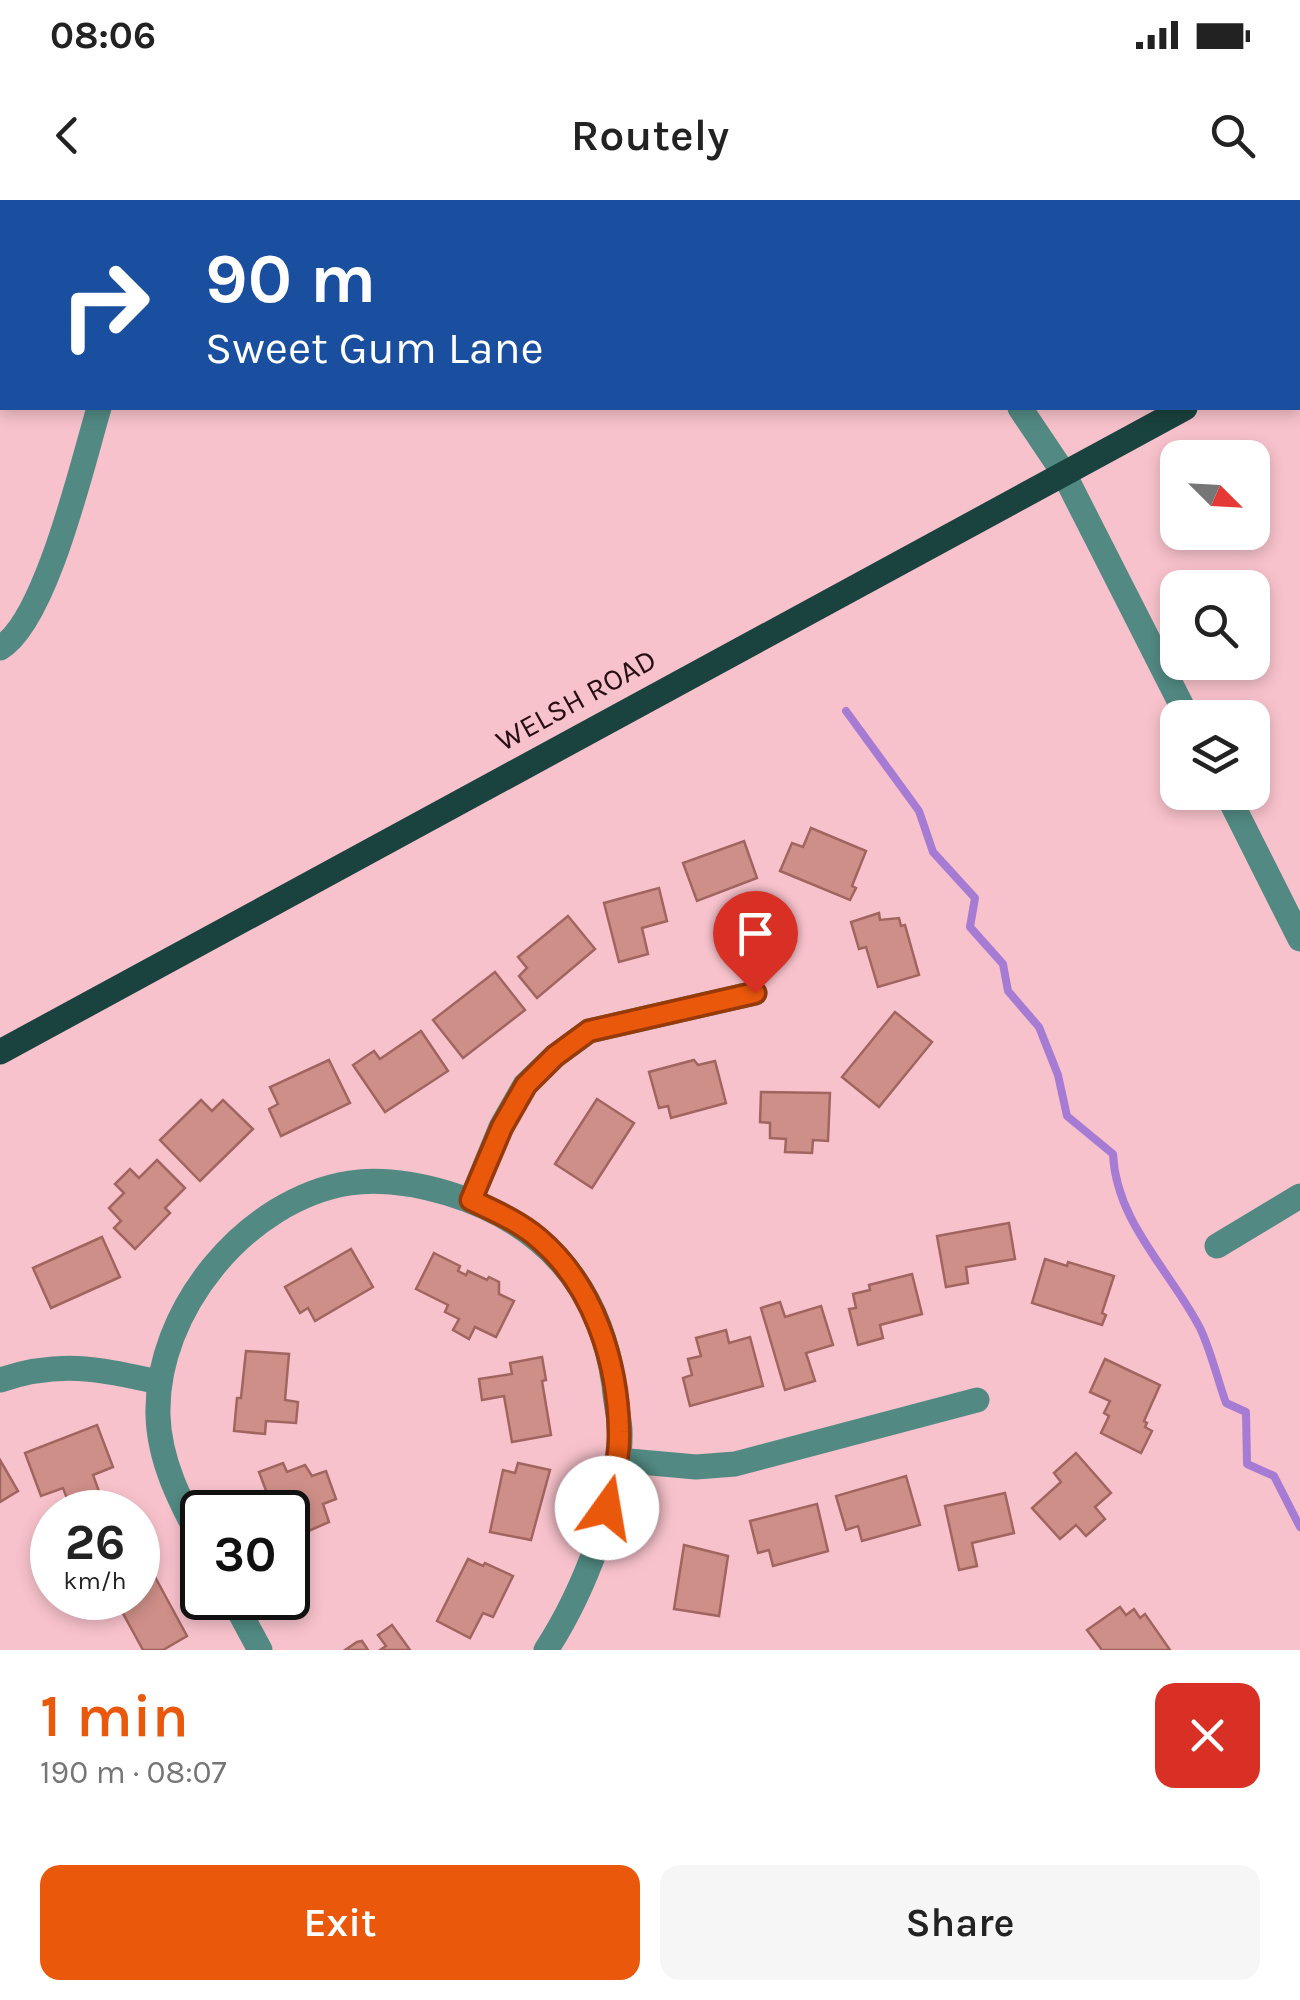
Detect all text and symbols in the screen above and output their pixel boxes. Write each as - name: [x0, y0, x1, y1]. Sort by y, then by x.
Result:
- text: 08:06: [50, 13, 156, 58]
- icon: back: [40, 108, 95, 163]
- icon: search: [1205, 108, 1260, 163]
- text: Routely: [571, 109, 729, 161]
- text: 90 m: [205, 238, 376, 320]
- icon: right: [40, 240, 170, 370]
- text: Sweet Gum Lane: [205, 322, 544, 374]
- north arrow: [1160, 440, 1270, 550]
- map controls: [1160, 440, 1270, 810]
- button: search: [1160, 570, 1270, 680]
- street label: WELSH ROAD: [490, 641, 662, 759]
- button: layers: [1160, 700, 1270, 810]
- pin: [713, 891, 798, 994]
- icon: arrive: [728, 906, 783, 961]
- position arrow: [555, 1456, 659, 1560]
- speed limit sign: 30: [180, 1490, 310, 1620]
- text: 26: [65, 1513, 125, 1572]
- text: km/h: [63, 1566, 127, 1595]
- text: 1 min: [40, 1681, 189, 1751]
- button: close: [1155, 1683, 1260, 1788]
- text: 190 m · 08:07: [40, 1754, 227, 1791]
- button: Exit: [40, 1865, 640, 1980]
- button: Share: [660, 1865, 1260, 1980]

